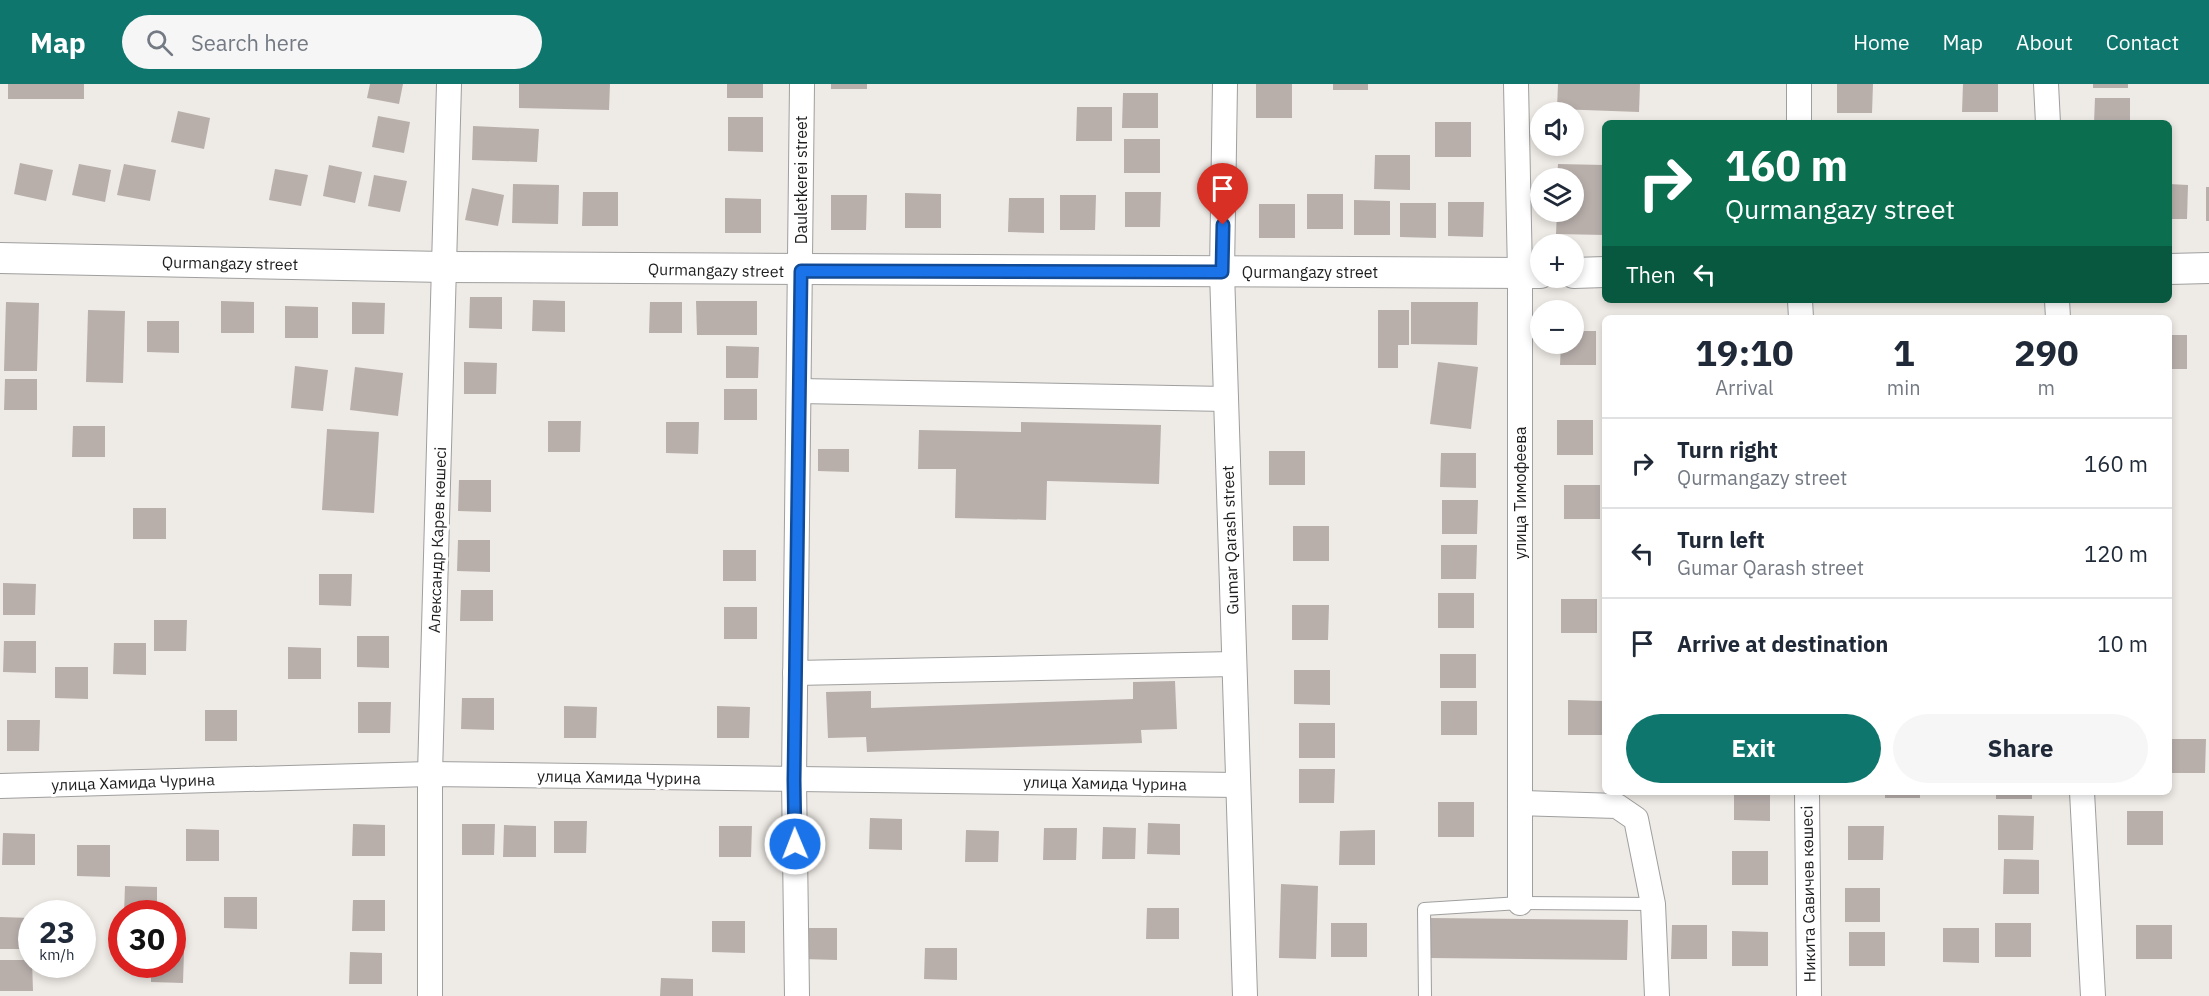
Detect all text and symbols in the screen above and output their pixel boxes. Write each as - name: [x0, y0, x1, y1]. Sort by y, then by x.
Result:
- search box: [122, 15, 542, 69]
- text: Map: [30, 24, 86, 61]
- icon: search: [143, 26, 176, 59]
- text: Search here: [191, 28, 309, 57]
- text: Home: [1853, 28, 1910, 56]
- text: Map: [1943, 28, 1983, 56]
- text: About: [2016, 28, 2073, 56]
- text: Contact: [2106, 28, 2179, 56]
- map controls: [1530, 102, 1584, 354]
- button: sound: [1530, 102, 1584, 156]
- street label: Dauletkerei street: [791, 116, 811, 244]
- text: 160 m: [1725, 138, 1848, 193]
- icon: right: [1626, 144, 1704, 222]
- pin: [1197, 163, 1248, 225]
- button: layers: [1530, 168, 1584, 222]
- icon: arrive: [1206, 172, 1239, 205]
- text: Qurmangazy street: [1725, 191, 1955, 226]
- button: +: [1530, 234, 1584, 288]
- street label: Qurmangazy street: [162, 252, 298, 274]
- icon: left: [1688, 258, 1721, 291]
- street label: Qurmangazy street: [648, 259, 784, 281]
- text: Then: [1626, 260, 1676, 289]
- street label: Qurmangazy street: [1242, 262, 1378, 282]
- button: −: [1530, 300, 1584, 354]
- text: 19:10: [1695, 329, 1794, 376]
- text: 1: [1893, 329, 1915, 376]
- text: 290: [2014, 329, 2079, 376]
- text: Arrival: [1715, 374, 1774, 401]
- text: min: [1887, 374, 1921, 401]
- text: m: [2038, 374, 2055, 401]
- street label: улица Тимофеева: [1510, 426, 1530, 560]
- text: Turn right: [1677, 435, 1778, 464]
- street label: Александр Карев көшесі: [424, 447, 450, 633]
- icon: right: [1626, 447, 1659, 480]
- text: 160 m: [2084, 449, 2148, 478]
- text: Qurmangazy street: [1677, 464, 1847, 491]
- street label: Gumar Qarash street: [1217, 465, 1243, 615]
- text: Turn left: [1677, 525, 1765, 554]
- icon: left: [1626, 537, 1659, 570]
- text: 120 m: [2084, 539, 2148, 568]
- text: Gumar Qarash street: [1677, 554, 1864, 581]
- icon: arrive: [1626, 627, 1659, 660]
- text: Arrive at destination: [1677, 629, 1888, 658]
- text: 10 m: [2097, 629, 2148, 658]
- button: Exit: [1626, 714, 1881, 783]
- button: Share: [1893, 714, 2148, 783]
- street label: улица Хамида Чурина: [537, 766, 701, 788]
- street label: улица Хамида Чурина: [51, 769, 216, 795]
- street label: улица Хамида Чурина: [1023, 772, 1187, 794]
- street label: Никита Савичев көшесі: [1796, 806, 1820, 982]
- position arrow: [763, 812, 827, 876]
- speed limit sign: 30: [108, 900, 186, 978]
- text: 23: [39, 912, 75, 951]
- text: km/h: [39, 945, 75, 964]

